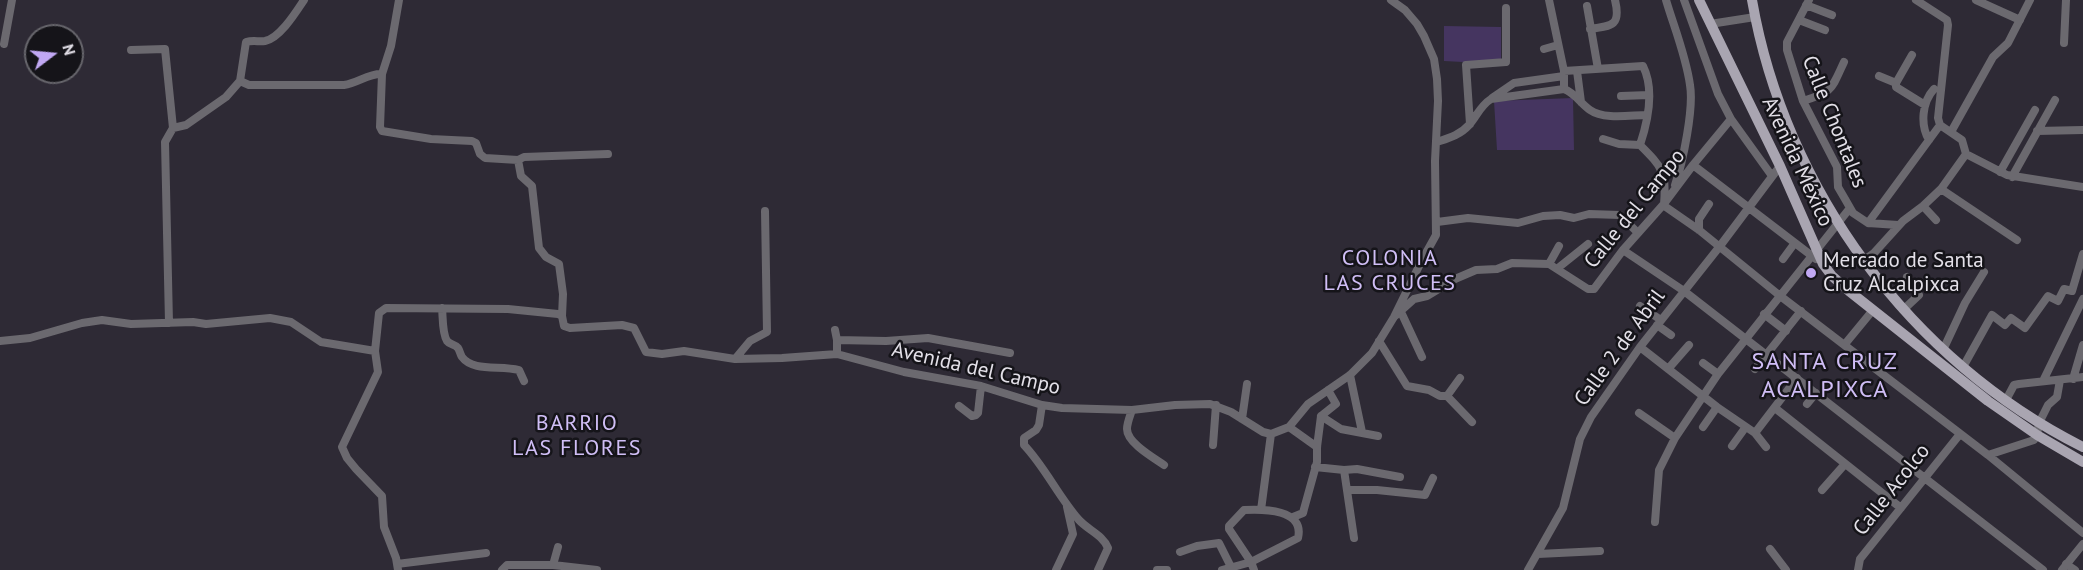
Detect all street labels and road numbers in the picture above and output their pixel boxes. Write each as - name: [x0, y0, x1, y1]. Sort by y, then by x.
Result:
- street label: Calle Chontales: [1796, 52, 1872, 192]
- street label: Avenida México: [1756, 93, 1838, 231]
- street label: Calle del Campo: [1579, 144, 1691, 274]
- street label: Calle 2 de Abril: [1569, 285, 1671, 411]
- street label: Avenida del Campo: [889, 337, 1063, 401]
- street label: Calle Acolco: [1848, 439, 1936, 541]

